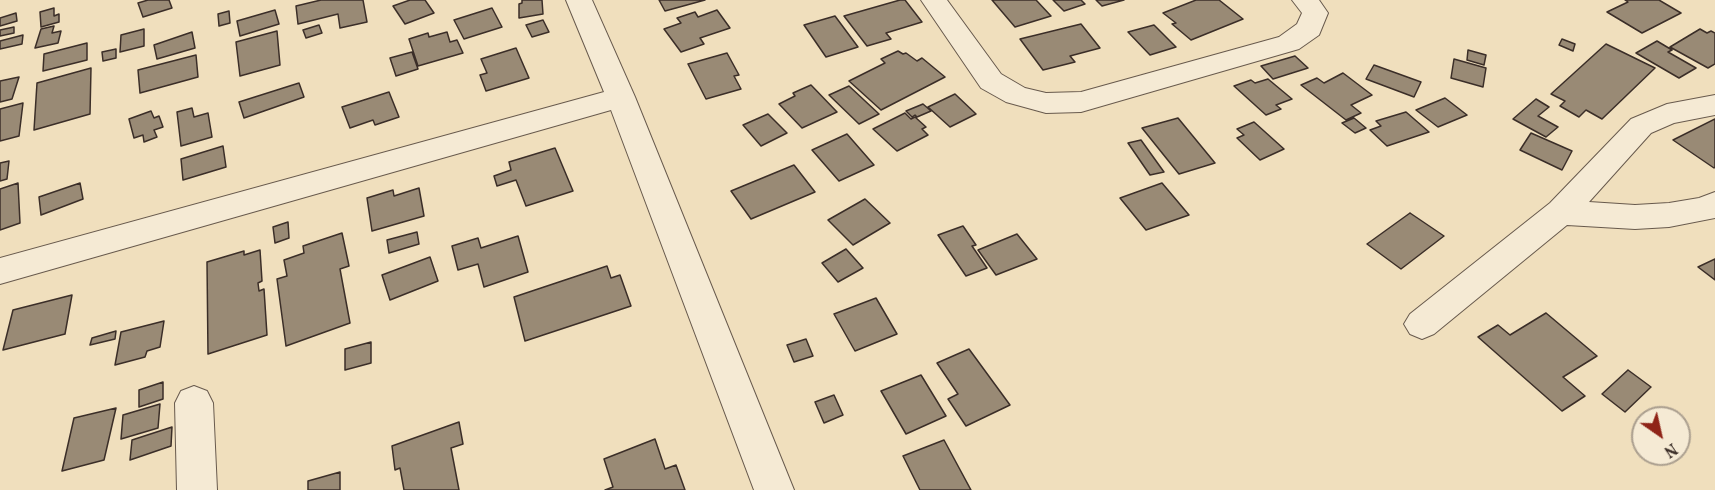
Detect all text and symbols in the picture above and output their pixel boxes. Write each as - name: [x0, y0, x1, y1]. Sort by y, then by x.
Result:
- north arrow: [1631, 406, 1691, 466]
- text: N: [1659, 437, 1681, 462]

